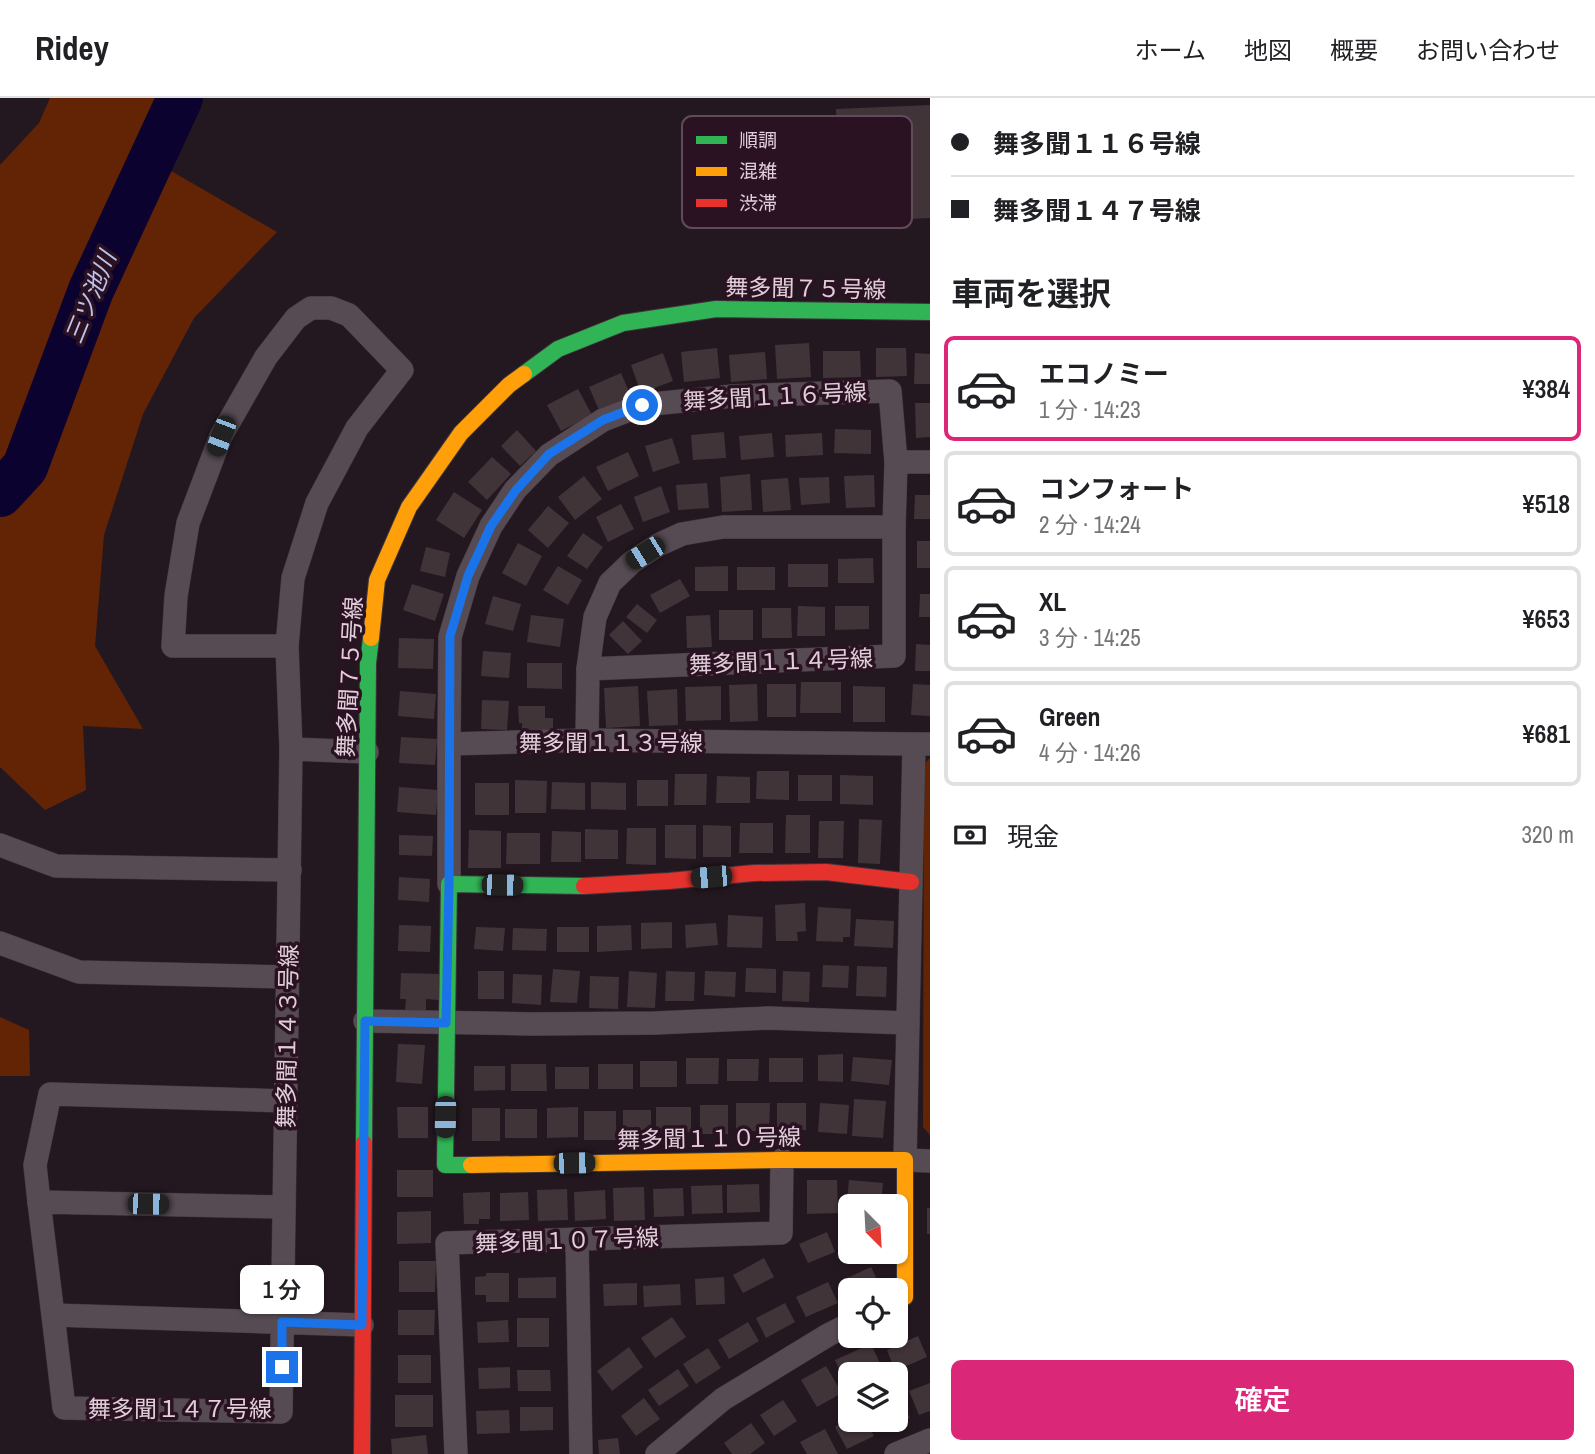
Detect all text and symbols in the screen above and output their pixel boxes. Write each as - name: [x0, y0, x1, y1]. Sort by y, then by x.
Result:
- text: Ridey: [35, 26, 109, 70]
- text: ホーム: [1135, 34, 1206, 66]
- text: 地図: [1244, 34, 1292, 66]
- text: 概要: [1330, 34, 1378, 66]
- text: お問い合わせ: [1416, 34, 1560, 66]
- legend: [682, 116, 912, 228]
- text: 舞多聞１１６号線: [993, 126, 1201, 161]
- text: 順調: [739, 127, 777, 153]
- text: 混雑: [739, 158, 777, 184]
- text: 渋滞: [739, 190, 777, 216]
- text: 舞多聞１４７号線: [993, 193, 1201, 228]
- water label: 三ツ池川: [57, 244, 124, 347]
- street label: 舞多聞７５号線: [725, 271, 887, 305]
- text: 車両を選択: [951, 272, 1111, 315]
- text: エコノミー: [1039, 356, 1169, 391]
- icon: car: [955, 357, 1018, 420]
- text: ¥384: [1523, 371, 1570, 406]
- street label: 舞多聞１１６号線: [682, 376, 868, 416]
- route start: [626, 389, 658, 421]
- text: 1 分 · 14:23: [1039, 394, 1141, 425]
- car: [204, 413, 239, 459]
- text: コンフォート: [1039, 471, 1194, 506]
- icon: car: [955, 472, 1018, 535]
- text: ¥518: [1523, 486, 1570, 521]
- text: 2 分 · 14:24: [1039, 509, 1141, 540]
- car: [622, 533, 669, 573]
- text: XL: [1039, 584, 1066, 619]
- icon: car: [955, 587, 1018, 650]
- street label: 舞多聞７５号線: [329, 596, 369, 758]
- text: ¥653: [1523, 601, 1570, 636]
- text: 3 分 · 14:25: [1039, 622, 1141, 653]
- street label: 舞多聞１１４号線: [689, 642, 873, 680]
- text: Green: [1039, 699, 1101, 734]
- icon: car: [955, 702, 1018, 765]
- text: ¥681: [1523, 716, 1570, 751]
- street label: 舞多聞１１３号線: [519, 727, 703, 758]
- text: 4 分 · 14:26: [1039, 737, 1141, 768]
- icon: cash: [951, 816, 989, 854]
- text: 現金: [1007, 819, 1059, 854]
- text: 320 m: [1522, 819, 1574, 850]
- car: [690, 865, 733, 889]
- car: [481, 874, 524, 896]
- street label: 舞多聞１４３号線: [270, 944, 304, 1128]
- car: [435, 1096, 456, 1138]
- street label: 舞多聞１１０号線: [617, 1121, 801, 1155]
- car: [553, 1152, 596, 1174]
- car: [127, 1193, 170, 1215]
- north arrow: [838, 1194, 908, 1264]
- map controls: [838, 1194, 908, 1432]
- street label: 舞多聞１０７号線: [475, 1221, 659, 1259]
- callout: 1 分: [240, 1266, 324, 1314]
- text: 1 分: [263, 1274, 301, 1305]
- button: locate: [838, 1278, 908, 1348]
- route end: [266, 1351, 298, 1383]
- button: 確定: [951, 1360, 1574, 1440]
- button: layers: [838, 1362, 908, 1432]
- street label: 舞多聞１４７号線: [88, 1393, 272, 1424]

